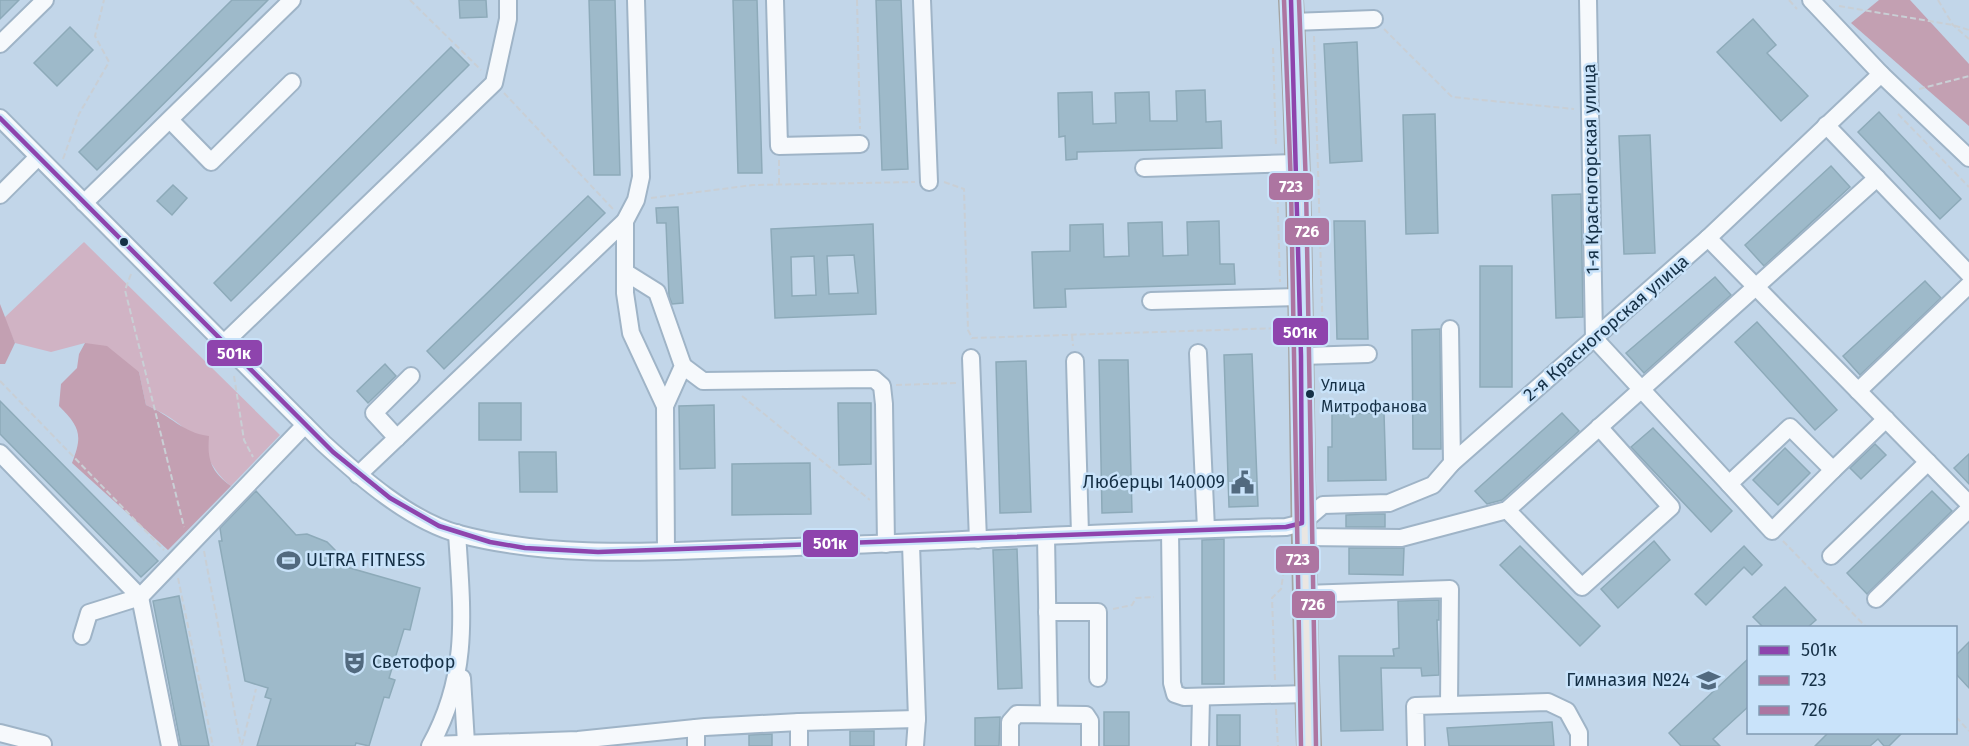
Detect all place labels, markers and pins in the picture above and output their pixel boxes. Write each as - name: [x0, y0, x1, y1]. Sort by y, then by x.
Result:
- unlabelled marker: [118, 236, 130, 248]
- place label: Улица Митрофанова: [1321, 376, 1427, 416]
- marker: Улица Митрофанова: [1304, 388, 1316, 400]
- public building icon: Люберцы 140009: [1230, 469, 1256, 495]
- place label: Люберцы 140009: [1083, 471, 1225, 493]
- sports icon: ULTRA FITNESS: [275, 547, 301, 573]
- place label: ULTRA FITNESS: [306, 549, 425, 571]
- theatre icon: Светофор: [341, 649, 367, 675]
- place label: Светофор: [372, 651, 455, 673]
- school or university icon: Гимназия №24: [1695, 667, 1721, 693]
- place label: Гимназия №24: [1566, 669, 1690, 691]

